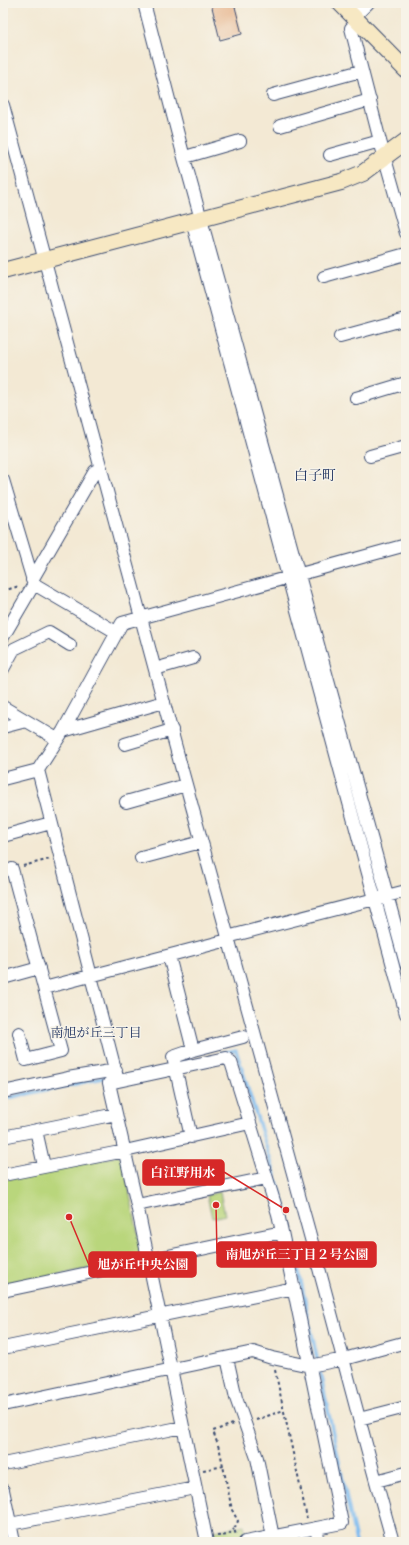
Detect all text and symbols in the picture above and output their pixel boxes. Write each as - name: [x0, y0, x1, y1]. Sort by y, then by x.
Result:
- district label: 白子町: [294, 466, 336, 485]
- district label: 南旭が丘三丁目: [50, 1024, 142, 1041]
- callout: 白江野用水: [143, 1160, 224, 1185]
- text: 白江野用水: [150, 1164, 216, 1181]
- callout: 南旭が丘三丁目２号公園: [217, 1242, 376, 1267]
- text: 南旭が丘三丁目２号公園: [225, 1246, 369, 1263]
- callout: 旭が丘中央公園: [89, 1252, 196, 1277]
- text: 旭が丘中央公園: [97, 1256, 189, 1273]

